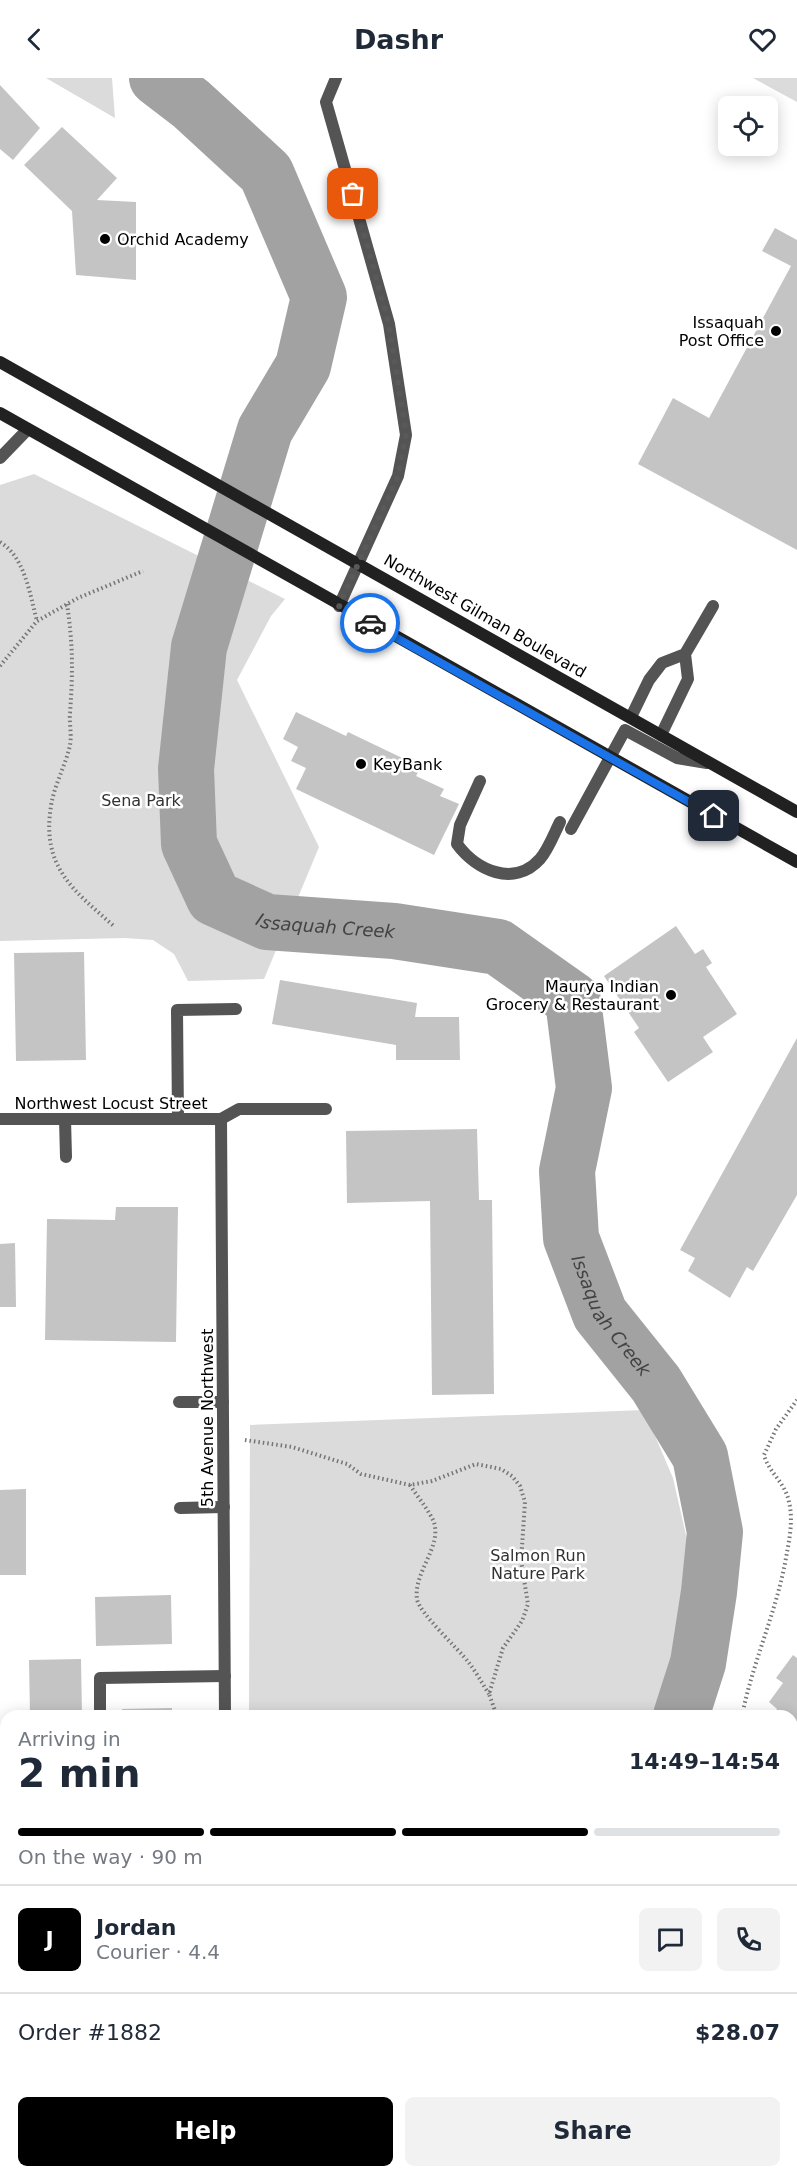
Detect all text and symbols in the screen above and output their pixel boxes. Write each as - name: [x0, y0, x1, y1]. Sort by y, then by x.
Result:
- icon: back: [18, 23, 51, 56]
- icon: heart: [746, 23, 779, 56]
- text: Dashr: [354, 24, 443, 55]
- map controls: [718, 96, 778, 156]
- button: locate: [718, 96, 778, 156]
- pin: [327, 168, 378, 219]
- icon: bag: [336, 177, 369, 210]
- place label: Orchid Academy: [117, 230, 249, 249]
- marker: Orchid Academy: [98, 232, 112, 246]
- place label: Issaquah Post Office: [679, 313, 764, 350]
- marker: Issaquah Post Office: [769, 324, 783, 338]
- street label: Northwest Gilman Boulevard: [381, 550, 589, 682]
- courier: [340, 593, 400, 653]
- icon: car: [354, 607, 387, 640]
- place label: KeyBank: [373, 755, 443, 774]
- marker: KeyBank: [354, 757, 368, 771]
- pin: [688, 790, 739, 841]
- park label: Sena Park: [101, 791, 182, 810]
- icon: home: [697, 799, 730, 832]
- water label: Issaquah Creek: [253, 908, 397, 942]
- place label: Maurya Indian Grocery & Restaurant: [486, 977, 659, 1014]
- marker: Maurya Indian Grocery & Restaurant: [664, 988, 678, 1002]
- street label: Northwest Locust Street: [14, 1094, 208, 1113]
- water label: Issaquah Creek: [568, 1252, 657, 1381]
- street label: 5th Avenue Northwest: [198, 1329, 217, 1507]
- park label: Salmon Run Nature Park: [490, 1546, 586, 1583]
- text: Arriving in: [18, 1727, 121, 1751]
- text: 14:49–14:54: [629, 1749, 780, 1774]
- text: 2 min: [18, 1751, 140, 1796]
- text: On the way · 90 m: [18, 1845, 203, 1869]
- button: chat: [639, 1908, 702, 1971]
- button: phone: [717, 1908, 780, 1971]
- text: Jordan: [96, 1915, 176, 1940]
- text: J: [45, 1927, 54, 1952]
- text: Courier · 4.4: [96, 1940, 220, 1964]
- text: Order #1882: [18, 2020, 162, 2045]
- text: $28.07: [695, 2020, 780, 2045]
- button: Help: [18, 2097, 393, 2166]
- button: Share: [405, 2097, 780, 2166]

